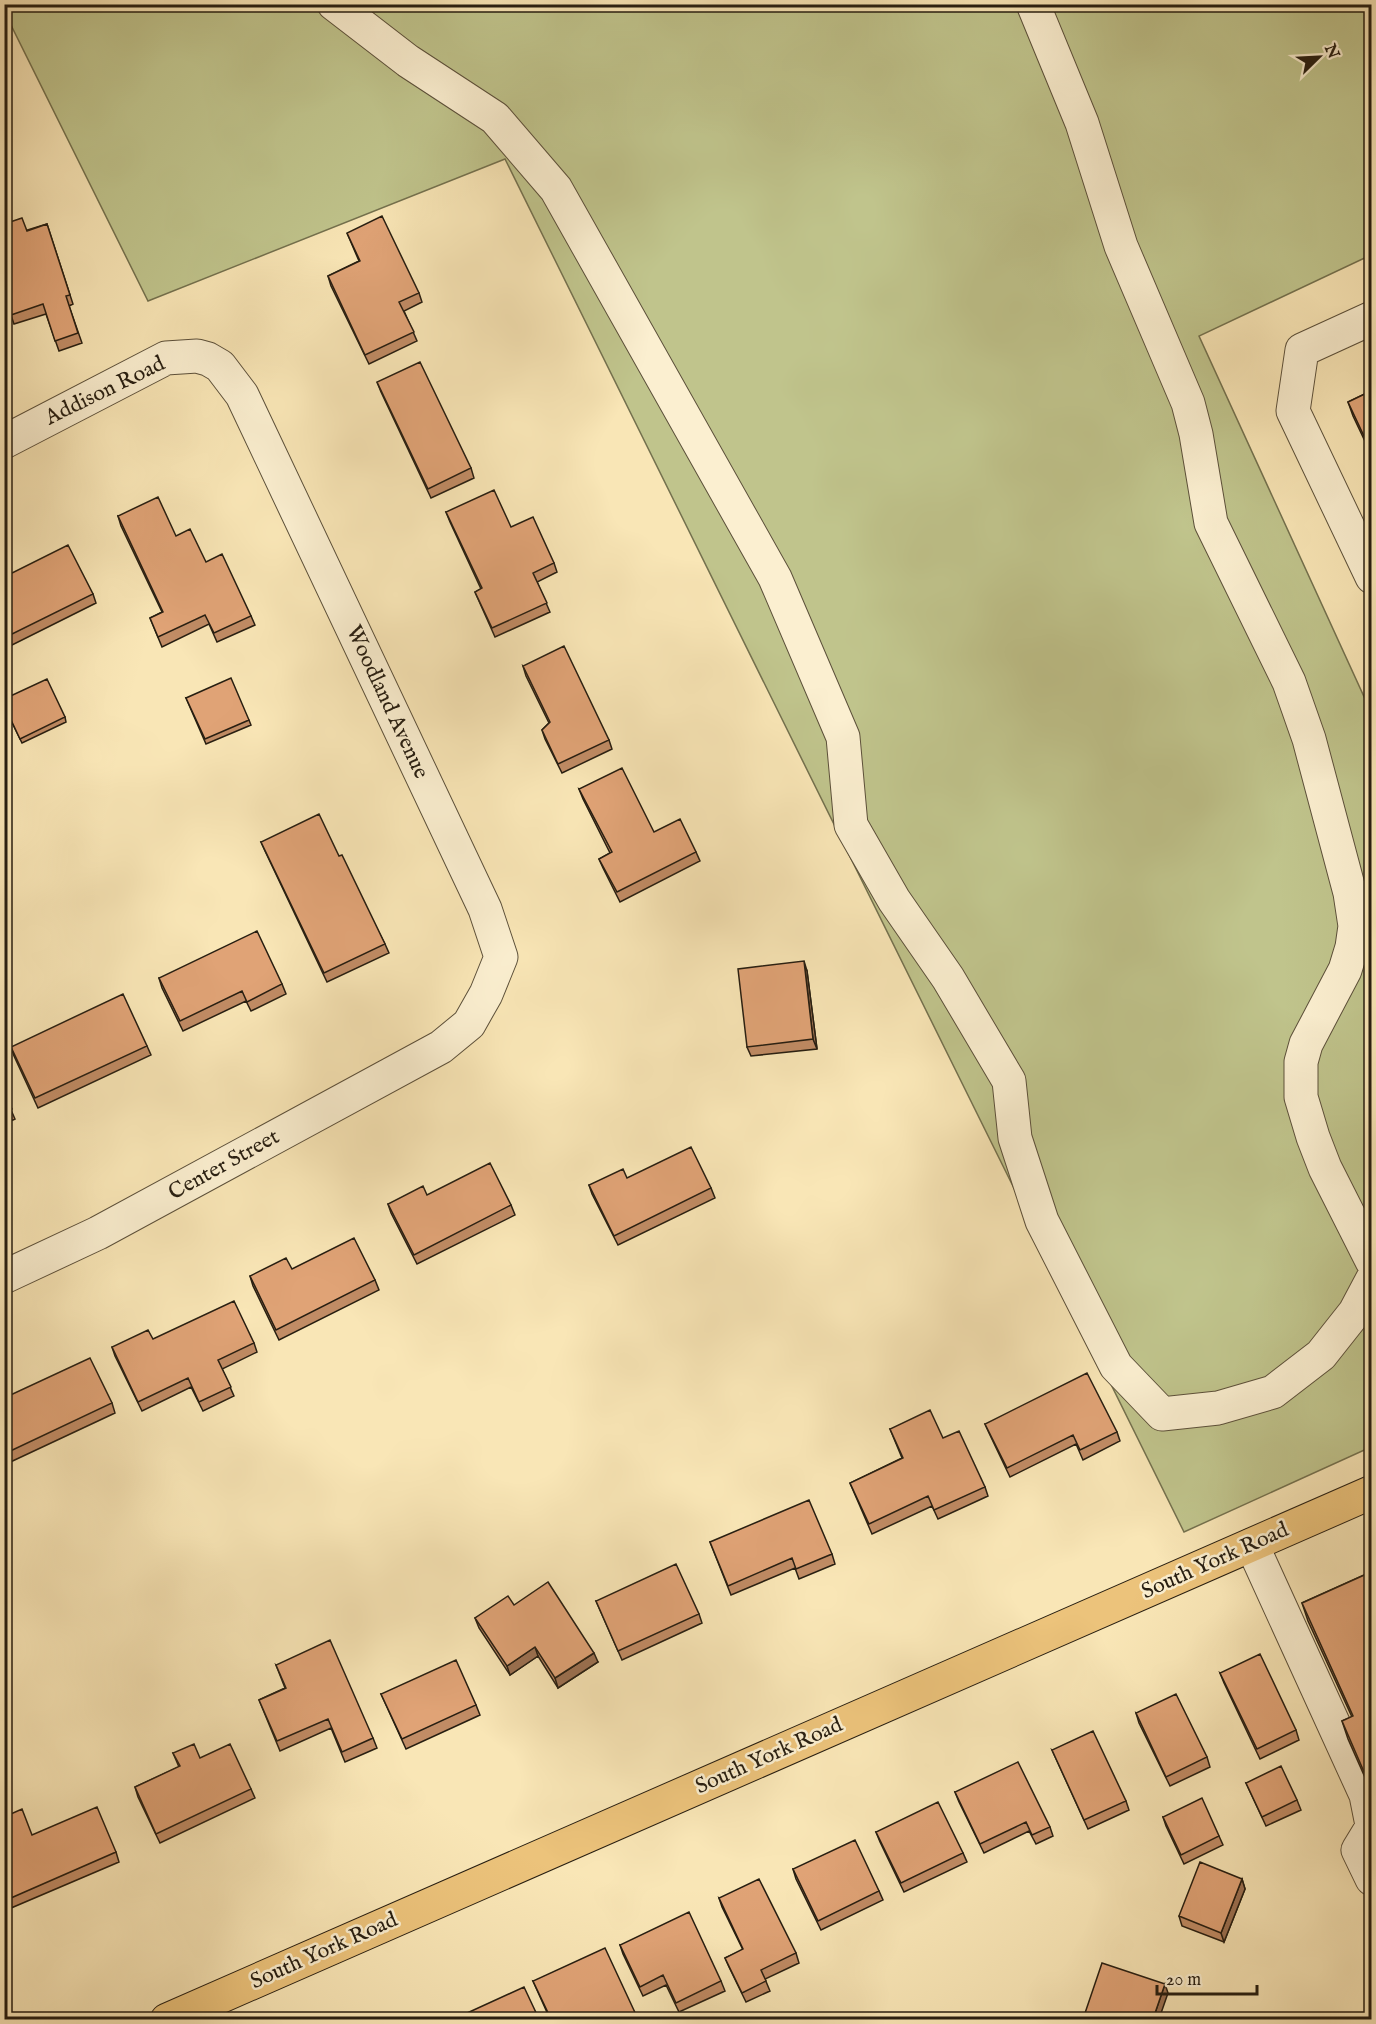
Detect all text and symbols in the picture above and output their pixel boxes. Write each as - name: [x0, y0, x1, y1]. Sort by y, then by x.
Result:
- north arrow: [1289, 27, 1349, 87]
- text: N: [1319, 40, 1343, 62]
- street label: Addison Road: [40, 350, 170, 433]
- street label: Woodland Avenue: [339, 621, 435, 783]
- street label: Center Street: [164, 1123, 285, 1207]
- street label: South York Road: [1137, 1516, 1293, 1606]
- street label: South York Road: [691, 1711, 847, 1801]
- street label: South York Road: [246, 1906, 402, 1996]
- scale bar: [1157, 1958, 1258, 1996]
- text: 20 m: [1166, 1969, 1201, 1992]

